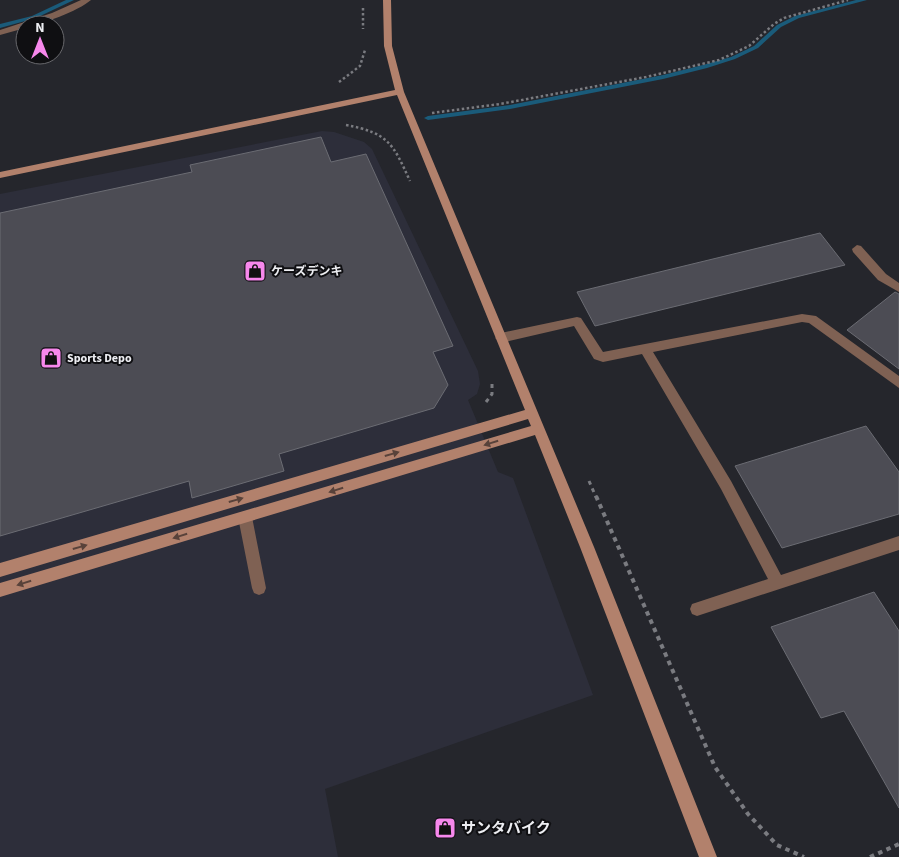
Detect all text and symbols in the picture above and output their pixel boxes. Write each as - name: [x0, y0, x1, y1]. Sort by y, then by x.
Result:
- north arrow: [15, 15, 65, 65]
- text: N: [35, 18, 45, 38]
- shop icon: ケーズデンキ: [243, 259, 267, 283]
- place label: ケーズデンキ: [271, 263, 342, 280]
- shop icon: Sports Depo: [39, 346, 63, 370]
- place label: Sports Depo: [67, 350, 132, 367]
- one-way arrow: [484, 440, 499, 448]
- one-way arrow: [385, 450, 400, 458]
- one-way arrow: [328, 486, 343, 494]
- one-way arrow: [229, 496, 244, 504]
- one-way arrow: [172, 533, 187, 541]
- one-way arrow: [73, 542, 88, 550]
- one-way arrow: [17, 579, 32, 587]
- shop icon: サンタバイク: [433, 816, 457, 840]
- place label: サンタバイク: [461, 818, 551, 839]

